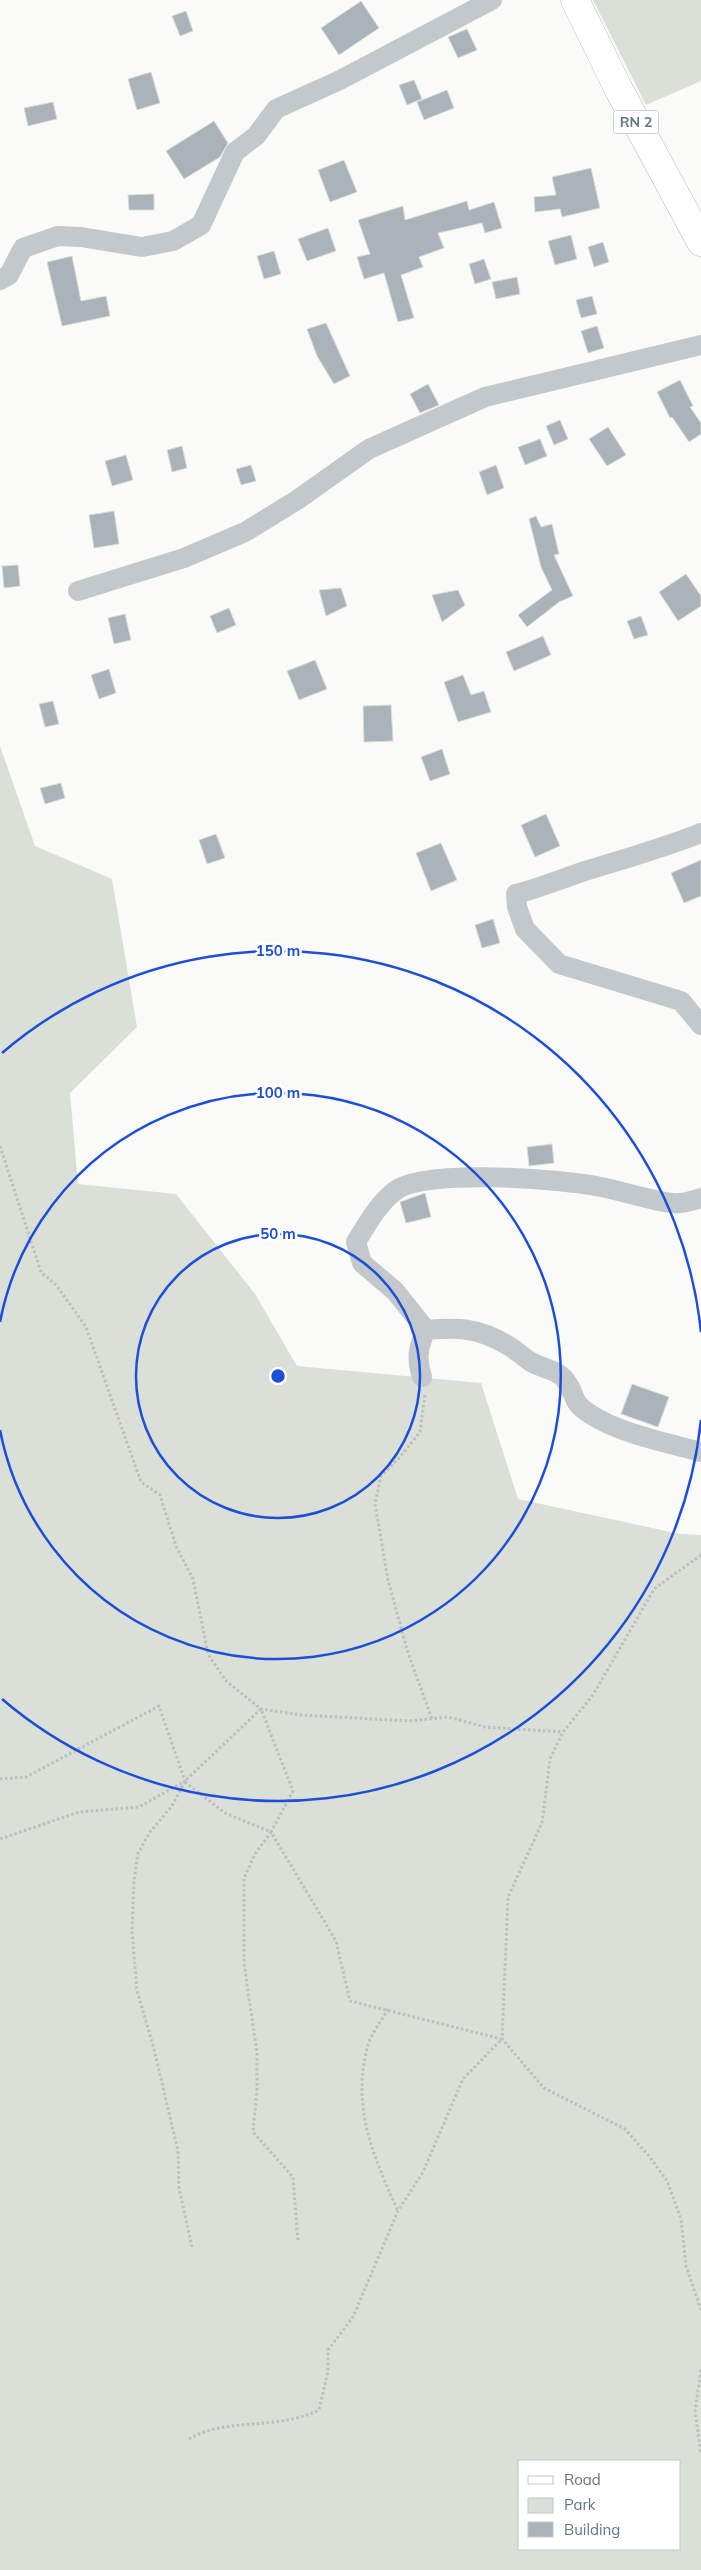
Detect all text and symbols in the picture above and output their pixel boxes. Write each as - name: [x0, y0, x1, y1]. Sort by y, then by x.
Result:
- road number: RN 2: [614, 110, 658, 134]
- text: 150 m: [256, 941, 300, 960]
- text: 100 m: [256, 1083, 300, 1102]
- text: 50 m: [260, 1224, 296, 1243]
- centre of rings: [269, 1367, 287, 1385]
- legend: [518, 2460, 681, 2550]
- text: Road: [564, 2470, 601, 2489]
- text: Park: [564, 2495, 596, 2514]
- text: Building: [564, 2520, 620, 2539]

